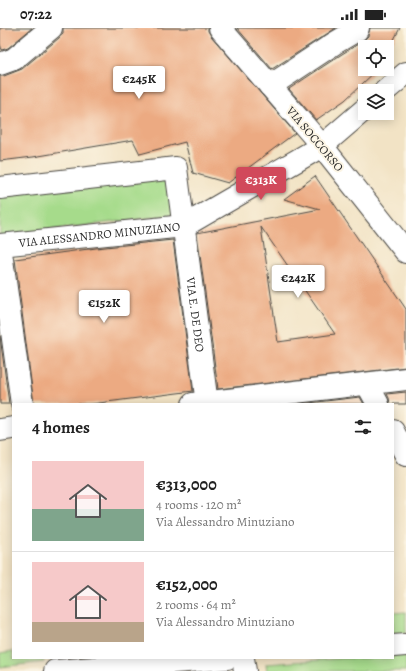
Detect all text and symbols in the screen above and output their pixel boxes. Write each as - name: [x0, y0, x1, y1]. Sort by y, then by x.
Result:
- text: 07:22: [20, 4, 52, 24]
- map controls: [358, 40, 394, 120]
- button: locate: [358, 40, 394, 76]
- pin: €245K: [111, 66, 167, 100]
- text: €245K: [122, 70, 156, 87]
- button: layers: [358, 84, 394, 120]
- street label: VIA SOCCORSO: [282, 102, 347, 175]
- pin: €313K: [233, 167, 289, 201]
- text: €313K: [245, 171, 277, 188]
- street label: VIA ALESSANDRO MINUZIANO: [17, 218, 181, 251]
- pin: €242K: [270, 265, 326, 299]
- text: €242K: [281, 269, 315, 286]
- street label: VIA E. DE DEO: [182, 275, 208, 353]
- pin: €152K: [76, 290, 132, 324]
- text: €152K: [88, 294, 120, 311]
- text: 4 homes: [32, 416, 90, 439]
- icon: filters: [352, 416, 374, 438]
- text: €313,000: [156, 473, 217, 496]
- icon: home: [64, 477, 112, 525]
- text: 4 rooms · 120 m²: [156, 496, 241, 513]
- text: Via Alessandro Minuziano: [156, 513, 295, 530]
- text: €152,000: [156, 573, 218, 596]
- icon: home: [64, 578, 112, 626]
- text: 2 rooms · 64 m²: [156, 596, 236, 613]
- text: Via Alessandro Minuziano: [156, 613, 295, 630]

